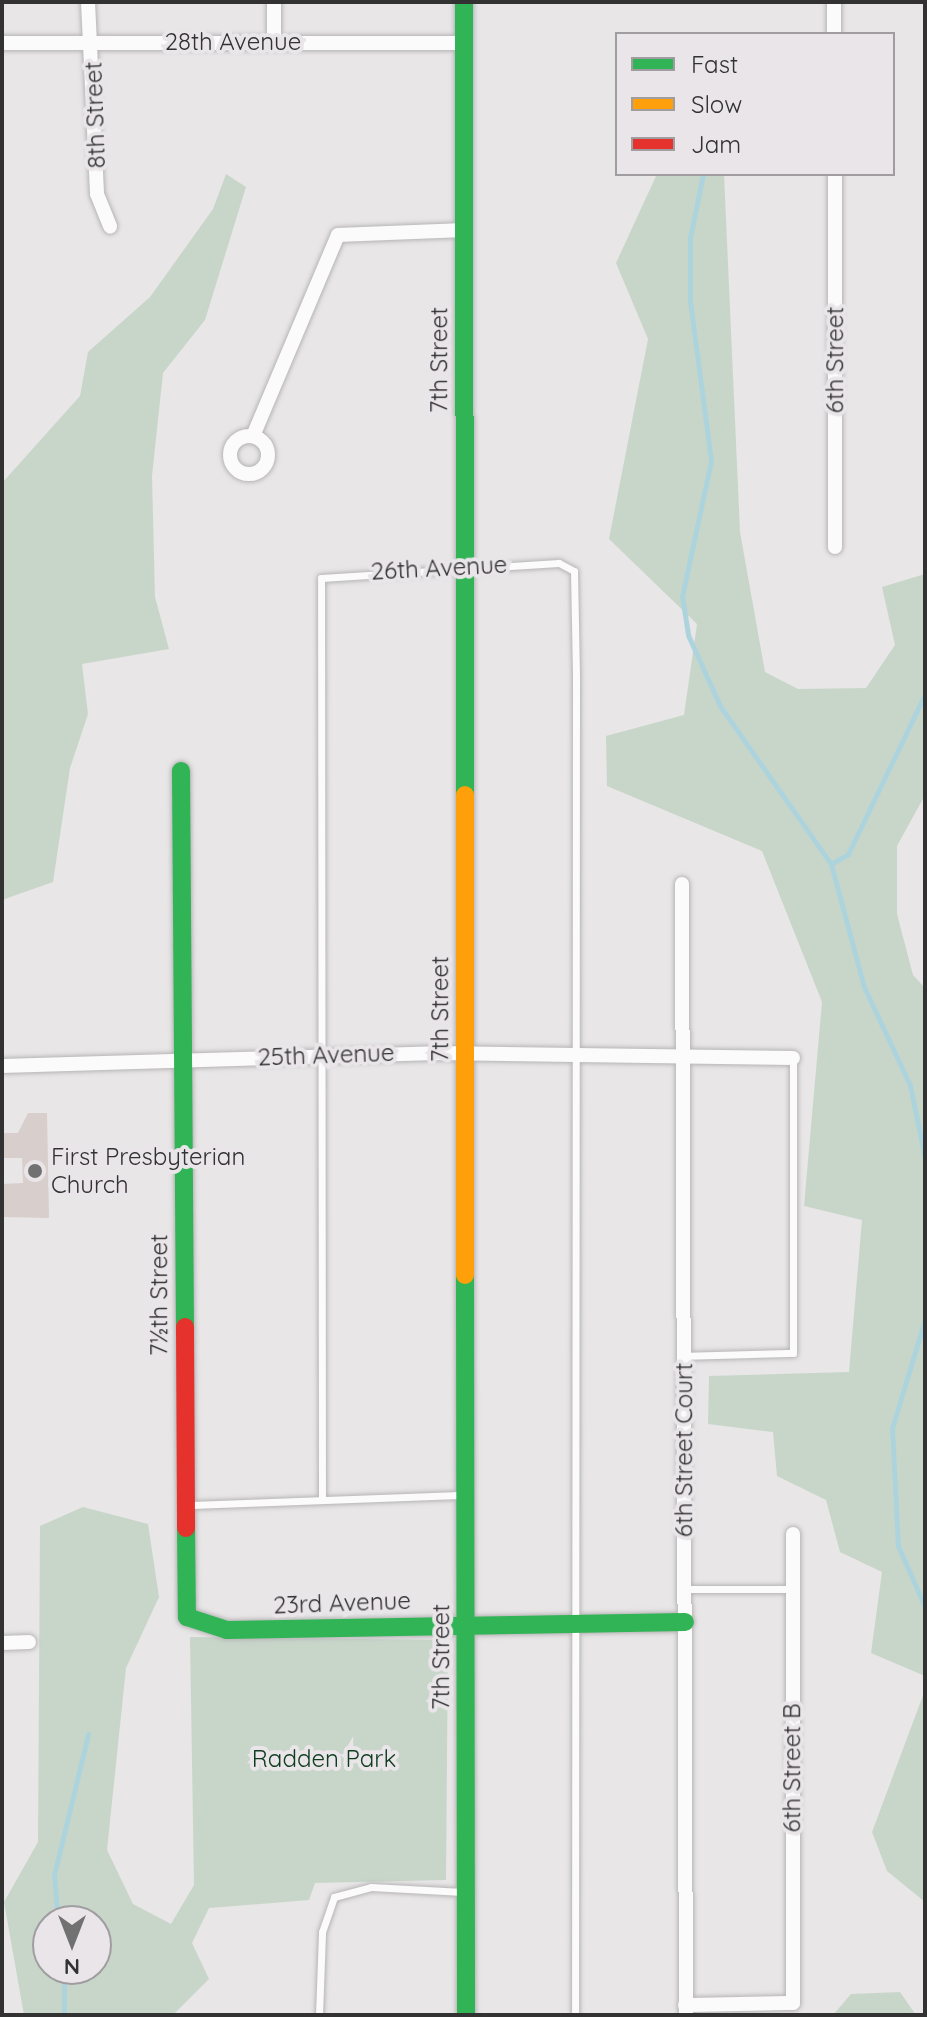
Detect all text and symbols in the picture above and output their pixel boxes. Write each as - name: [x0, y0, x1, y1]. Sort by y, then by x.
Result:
- street label: 28th Avenue: [165, 28, 301, 56]
- legend: [615, 32, 895, 176]
- text: Fast: [691, 49, 738, 79]
- street label: 8th Street: [79, 61, 111, 169]
- text: Slow: [691, 89, 742, 119]
- text: Jam: [691, 129, 741, 159]
- street label: 7th Street: [425, 307, 453, 413]
- street label: 6th Street: [821, 307, 849, 413]
- street label: 26th Avenue: [370, 550, 508, 586]
- street label: 7th Street: [426, 956, 454, 1062]
- street label: 25th Avenue: [257, 1038, 395, 1072]
- place label: First Presbyterian Church: [51, 1143, 245, 1199]
- marker: First Presbyterian Church: [26, 1162, 44, 1180]
- street label: 7½th Street: [145, 1234, 173, 1356]
- street label: 6th Street Court: [670, 1363, 698, 1537]
- street label: 23rd Avenue: [273, 1586, 411, 1620]
- street label: 7th Street: [427, 1604, 455, 1710]
- street label: 6th Street B: [778, 1704, 806, 1832]
- park label: Radden Park: [252, 1745, 396, 1773]
- north arrow: [32, 1905, 112, 1985]
- text: N: [64, 1953, 80, 1981]

